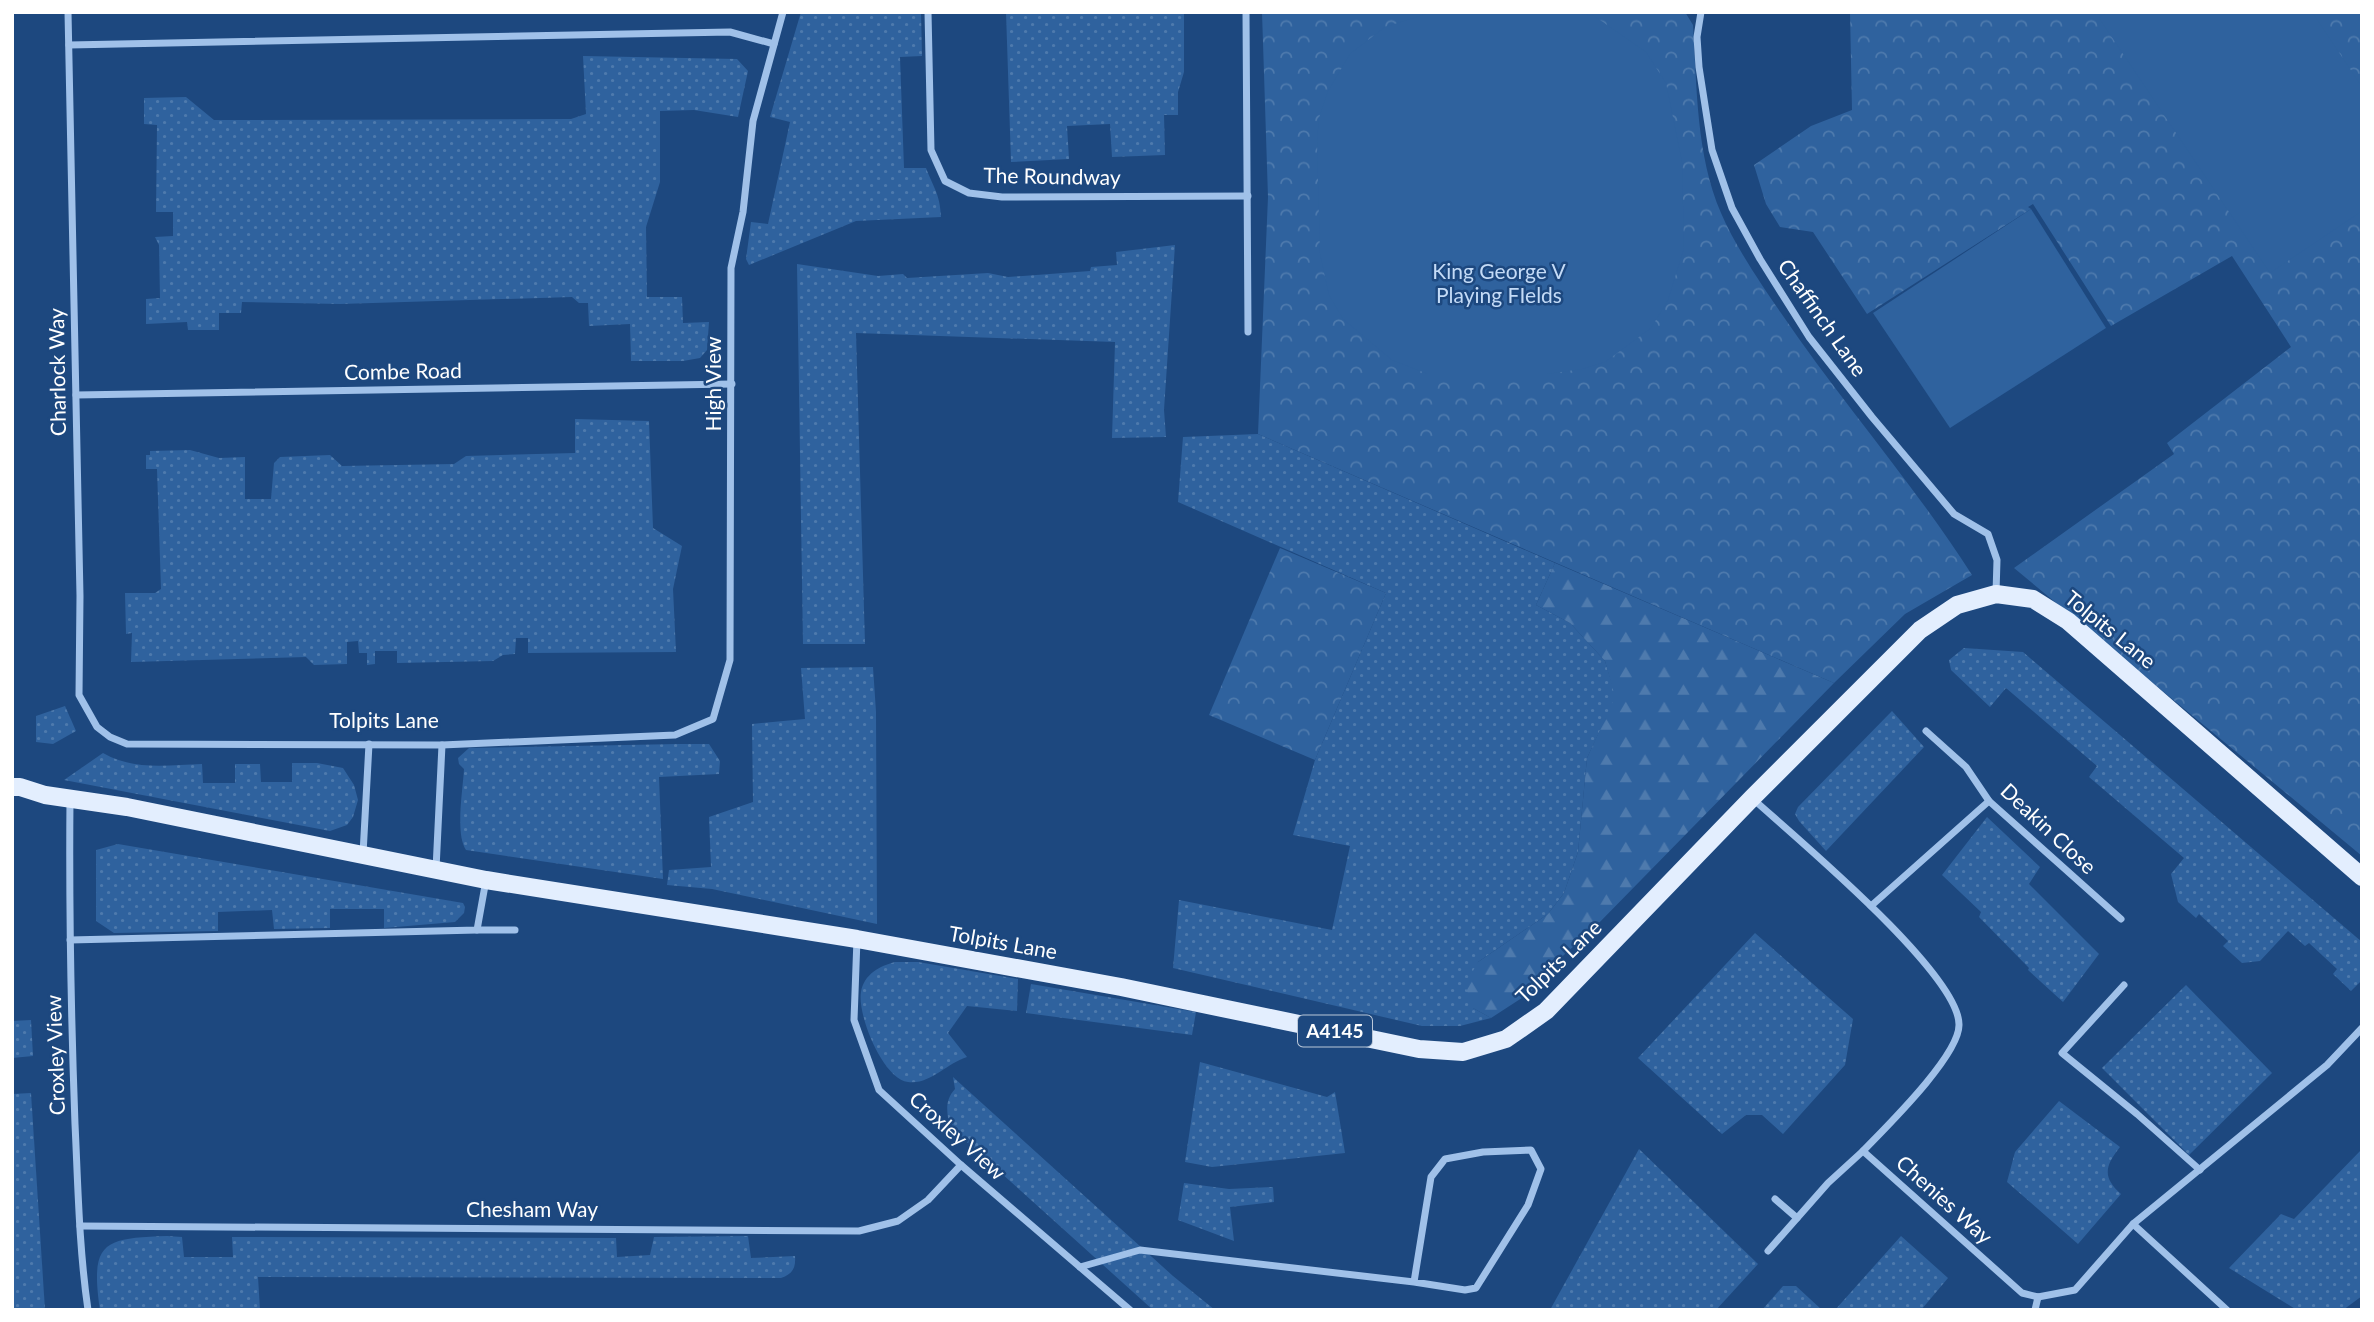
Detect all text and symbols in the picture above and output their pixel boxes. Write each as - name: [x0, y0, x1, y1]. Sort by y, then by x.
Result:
- street label: The Roundway: [983, 162, 1121, 189]
- street label: Chaffinch Lane: [1774, 254, 1873, 381]
- park label: King George V Playing FIelds: [1432, 258, 1566, 307]
- street label: Charlock Way: [43, 308, 70, 436]
- street label: High View: [700, 336, 725, 431]
- street label: Combe Road: [344, 357, 462, 384]
- street label: Tolpits Lane: [2061, 585, 2161, 673]
- street label: Tolpits Lane: [329, 707, 439, 732]
- street label: Deakin Close: [1996, 777, 2102, 878]
- street label: Tolpits Lane: [1510, 914, 1606, 1008]
- street label: Tolpits Lane: [947, 920, 1059, 963]
- street label: Croxley View: [40, 994, 69, 1116]
- road number: A4145: [1298, 1015, 1372, 1046]
- street label: Croxley View: [905, 1085, 1012, 1185]
- street label: Chenies Way: [1892, 1149, 1998, 1249]
- street label: Chesham Way: [466, 1196, 598, 1221]

